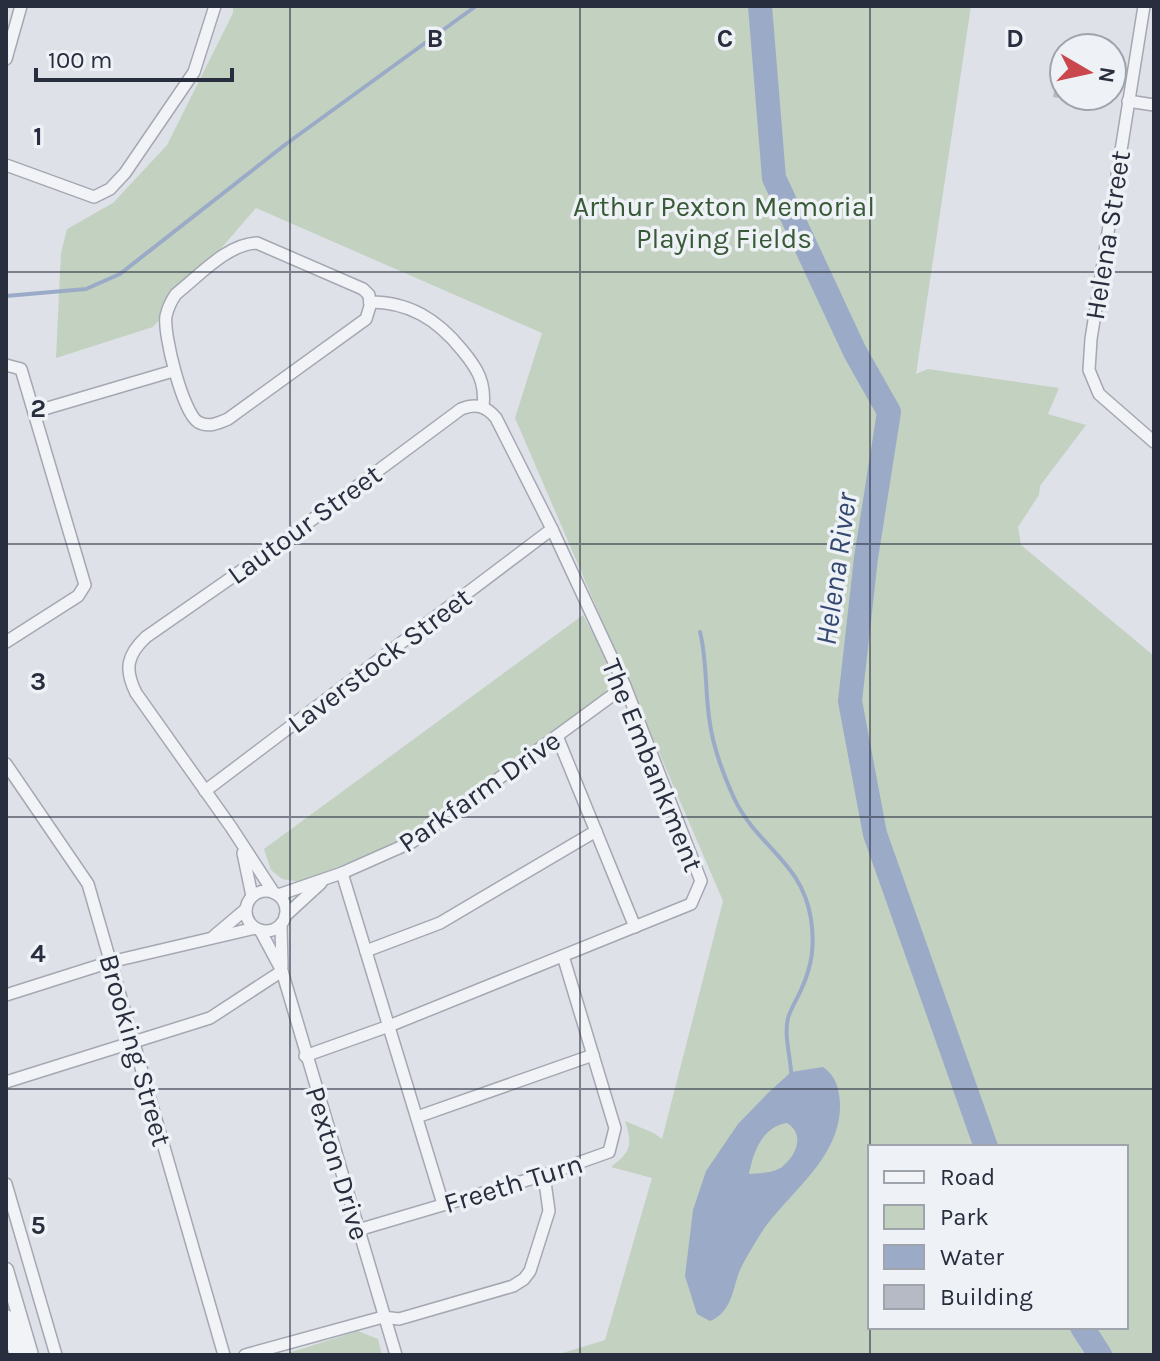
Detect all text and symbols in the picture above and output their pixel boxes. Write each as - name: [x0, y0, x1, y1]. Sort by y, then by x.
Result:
- text: B: [427, 23, 443, 54]
- text: C: [717, 23, 733, 54]
- text: D: [1006, 23, 1024, 54]
- scale bar: [36, 32, 232, 82]
- north arrow: [1048, 32, 1128, 112]
- text: 100 m: [48, 46, 113, 74]
- text: N: [1093, 65, 1121, 85]
- text: 1: [33, 121, 43, 152]
- street label: Helena Street: [1078, 148, 1137, 322]
- park label: Arthur Pexton Memorial Playing Fields: [573, 190, 875, 255]
- text: 2: [30, 393, 46, 424]
- street label: Lautour Street: [221, 458, 388, 591]
- water label: Helena River: [807, 489, 865, 648]
- street label: Laverstock Street: [281, 581, 478, 740]
- street label: The Embankment: [595, 654, 710, 876]
- text: 3: [30, 666, 46, 697]
- street label: Parkfarm Drive: [392, 723, 566, 859]
- text: 4: [30, 938, 46, 969]
- street label: Brooking Street: [92, 950, 179, 1150]
- street label: Pexton Drive: [299, 1082, 377, 1244]
- legend: [868, 1145, 1128, 1329]
- street label: Freeth Turn: [440, 1147, 587, 1220]
- text: Road: [940, 1163, 995, 1191]
- text: Park: [940, 1203, 989, 1231]
- text: 5: [30, 1210, 46, 1241]
- text: Water: [940, 1243, 1004, 1271]
- text: Building: [940, 1283, 1033, 1311]

